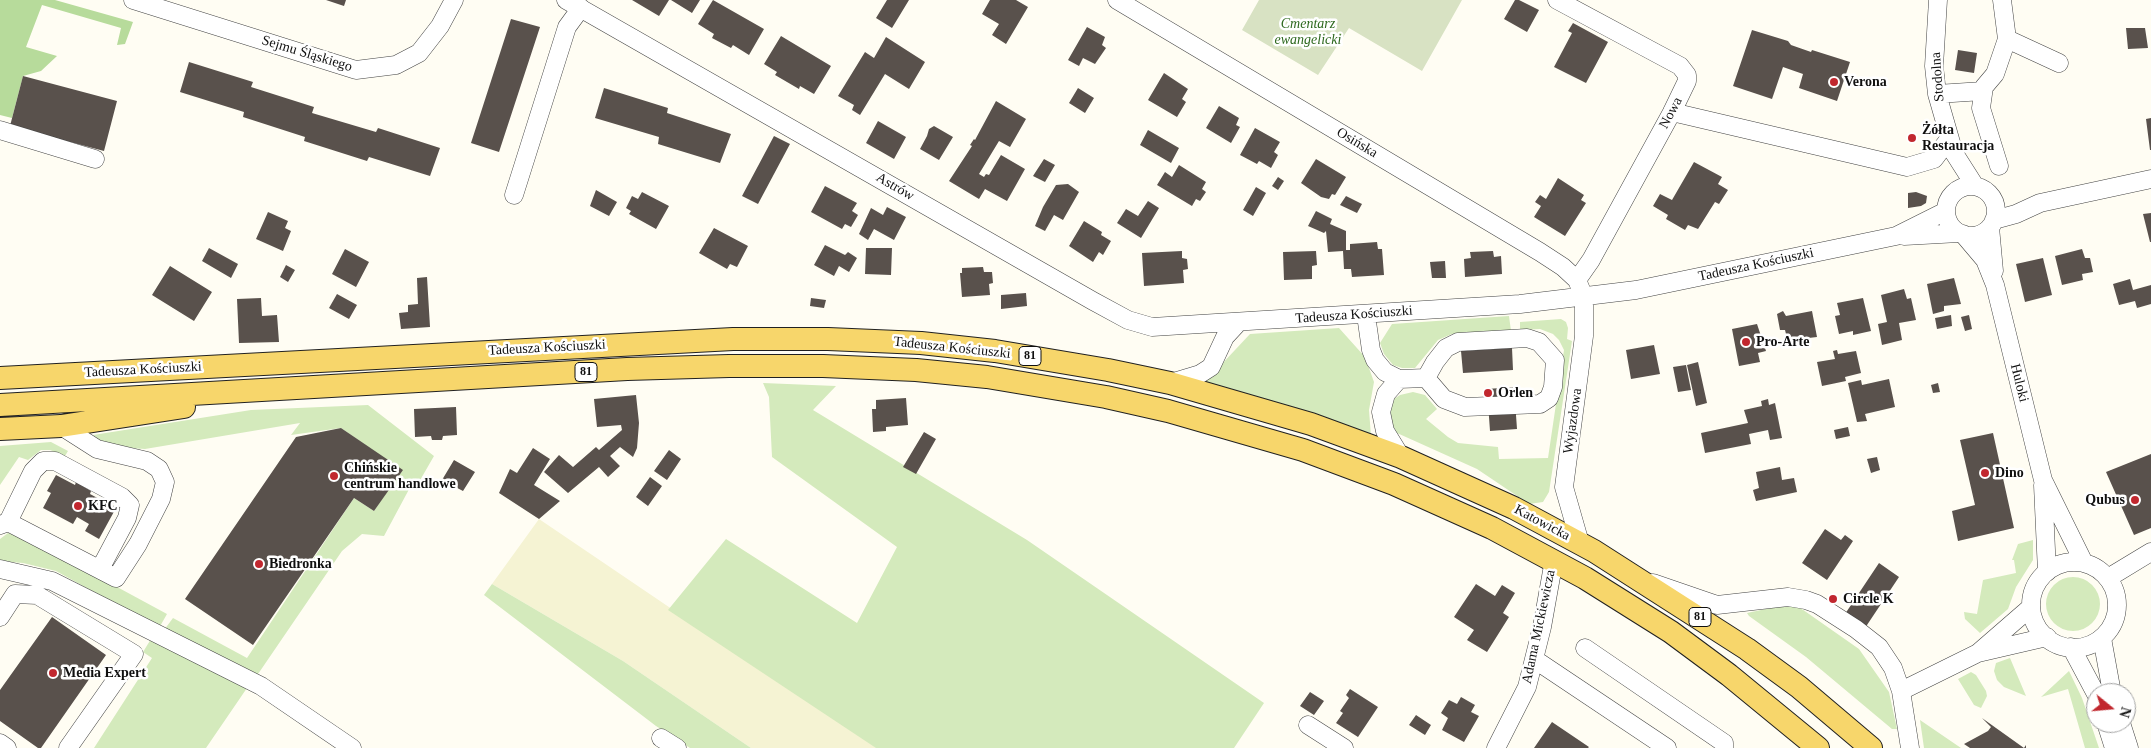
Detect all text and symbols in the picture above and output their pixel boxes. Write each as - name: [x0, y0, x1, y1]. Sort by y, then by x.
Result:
- park label: Cmentarz ewangelicki: [1275, 16, 1341, 48]
- street label: Sejmu Śląskiego: [260, 32, 354, 76]
- street label: Stodolna: [1928, 52, 1948, 102]
- place label: Verona: [1844, 74, 1887, 90]
- marker: Verona: [1828, 76, 1840, 88]
- street label: Nowa: [1656, 94, 1686, 132]
- place label: Żółta Restauracja: [1922, 122, 1994, 154]
- street label: Osińska: [1333, 124, 1381, 162]
- marker: Żółta Restauracja: [1906, 132, 1918, 144]
- street label: Astrów: [873, 169, 917, 205]
- street label: Tadeusza Kościuszki: [1697, 245, 1815, 285]
- street label: Tadeusza Kościuszki: [1295, 303, 1413, 327]
- street label: Tadeusza Kościuszki: [893, 334, 1011, 362]
- place label: Pro-Arte: [1756, 334, 1809, 350]
- marker: Pro-Arte: [1740, 336, 1752, 348]
- street label: Tadeusza Kościuszki: [488, 337, 606, 359]
- road number: 81: [1019, 346, 1041, 366]
- street label: Tadeusza Kościuszki: [84, 359, 202, 381]
- road number: 81: [575, 362, 597, 382]
- street label: Huloki: [2006, 362, 2032, 404]
- place label: Orlen: [1498, 385, 1533, 401]
- marker: Orlen: [1482, 387, 1494, 399]
- street label: Wyjazdowa: [1560, 387, 1586, 455]
- place label: Chińskie centrum handlowe: [344, 460, 456, 492]
- place label: Dino: [1995, 465, 2024, 481]
- marker: Dino: [1979, 467, 1991, 479]
- marker: Chińskie centrum handlowe: [328, 470, 340, 482]
- place label: Qubus: [2085, 492, 2125, 508]
- marker: Qubus: [2129, 494, 2141, 506]
- place label: KFC: [88, 498, 118, 514]
- marker: KFC: [72, 500, 84, 512]
- street label: Katowicka: [1511, 501, 1573, 545]
- place label: Biedronka: [269, 556, 332, 572]
- marker: Biedronka: [253, 558, 265, 570]
- street label: Adama Mickiewicza: [1519, 568, 1559, 686]
- place label: Circle K: [1843, 591, 1894, 607]
- marker: Circle K: [1827, 593, 1839, 605]
- road number: 81: [1689, 608, 1711, 626]
- place label: Media Expert: [63, 665, 146, 681]
- marker: Media Expert: [47, 667, 59, 679]
- north arrow: [2086, 683, 2136, 733]
- text: N: [2116, 705, 2134, 719]

